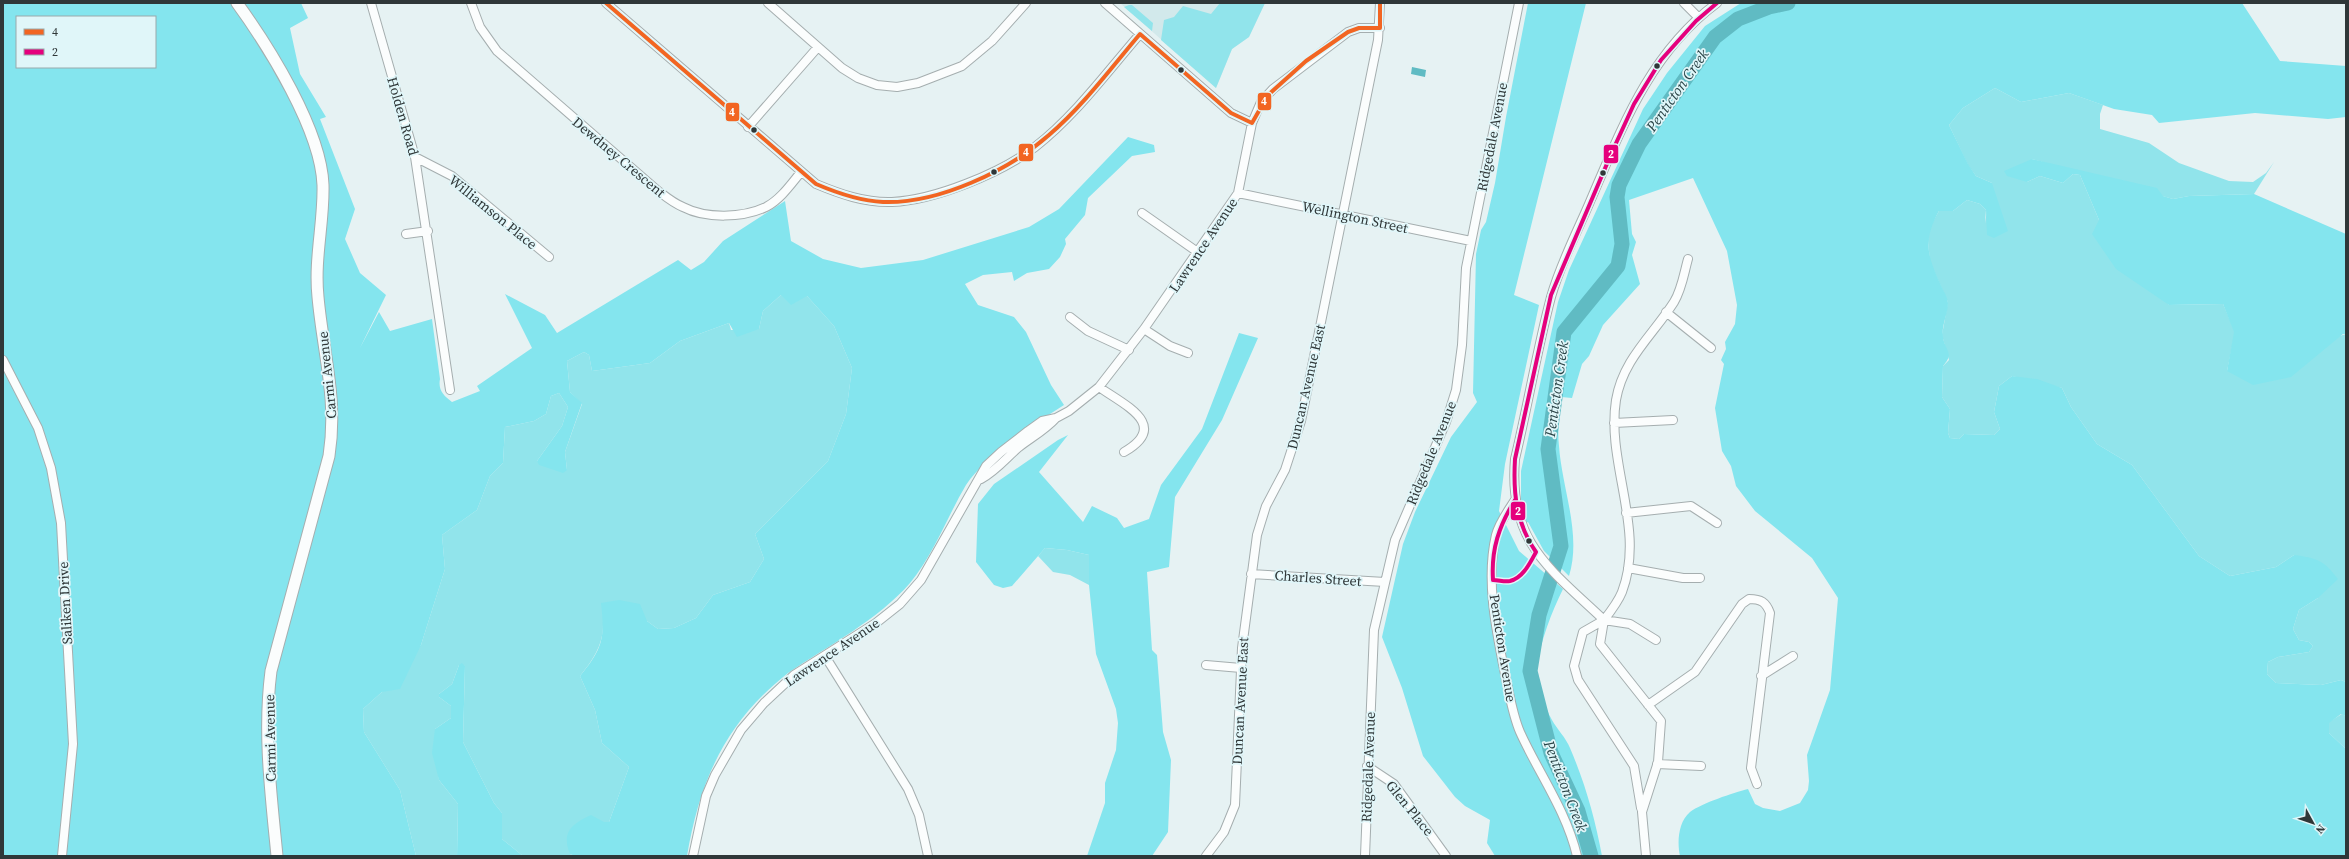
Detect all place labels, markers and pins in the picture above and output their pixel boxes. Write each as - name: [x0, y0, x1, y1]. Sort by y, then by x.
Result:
- unlabelled marker: [1652, 61, 1662, 71]
- unlabelled marker: [1176, 65, 1186, 75]
- unlabelled marker: [749, 125, 759, 135]
- unlabelled marker: [989, 167, 999, 177]
- unlabelled marker: [1598, 168, 1608, 178]
- unlabelled marker: [1524, 536, 1534, 546]

